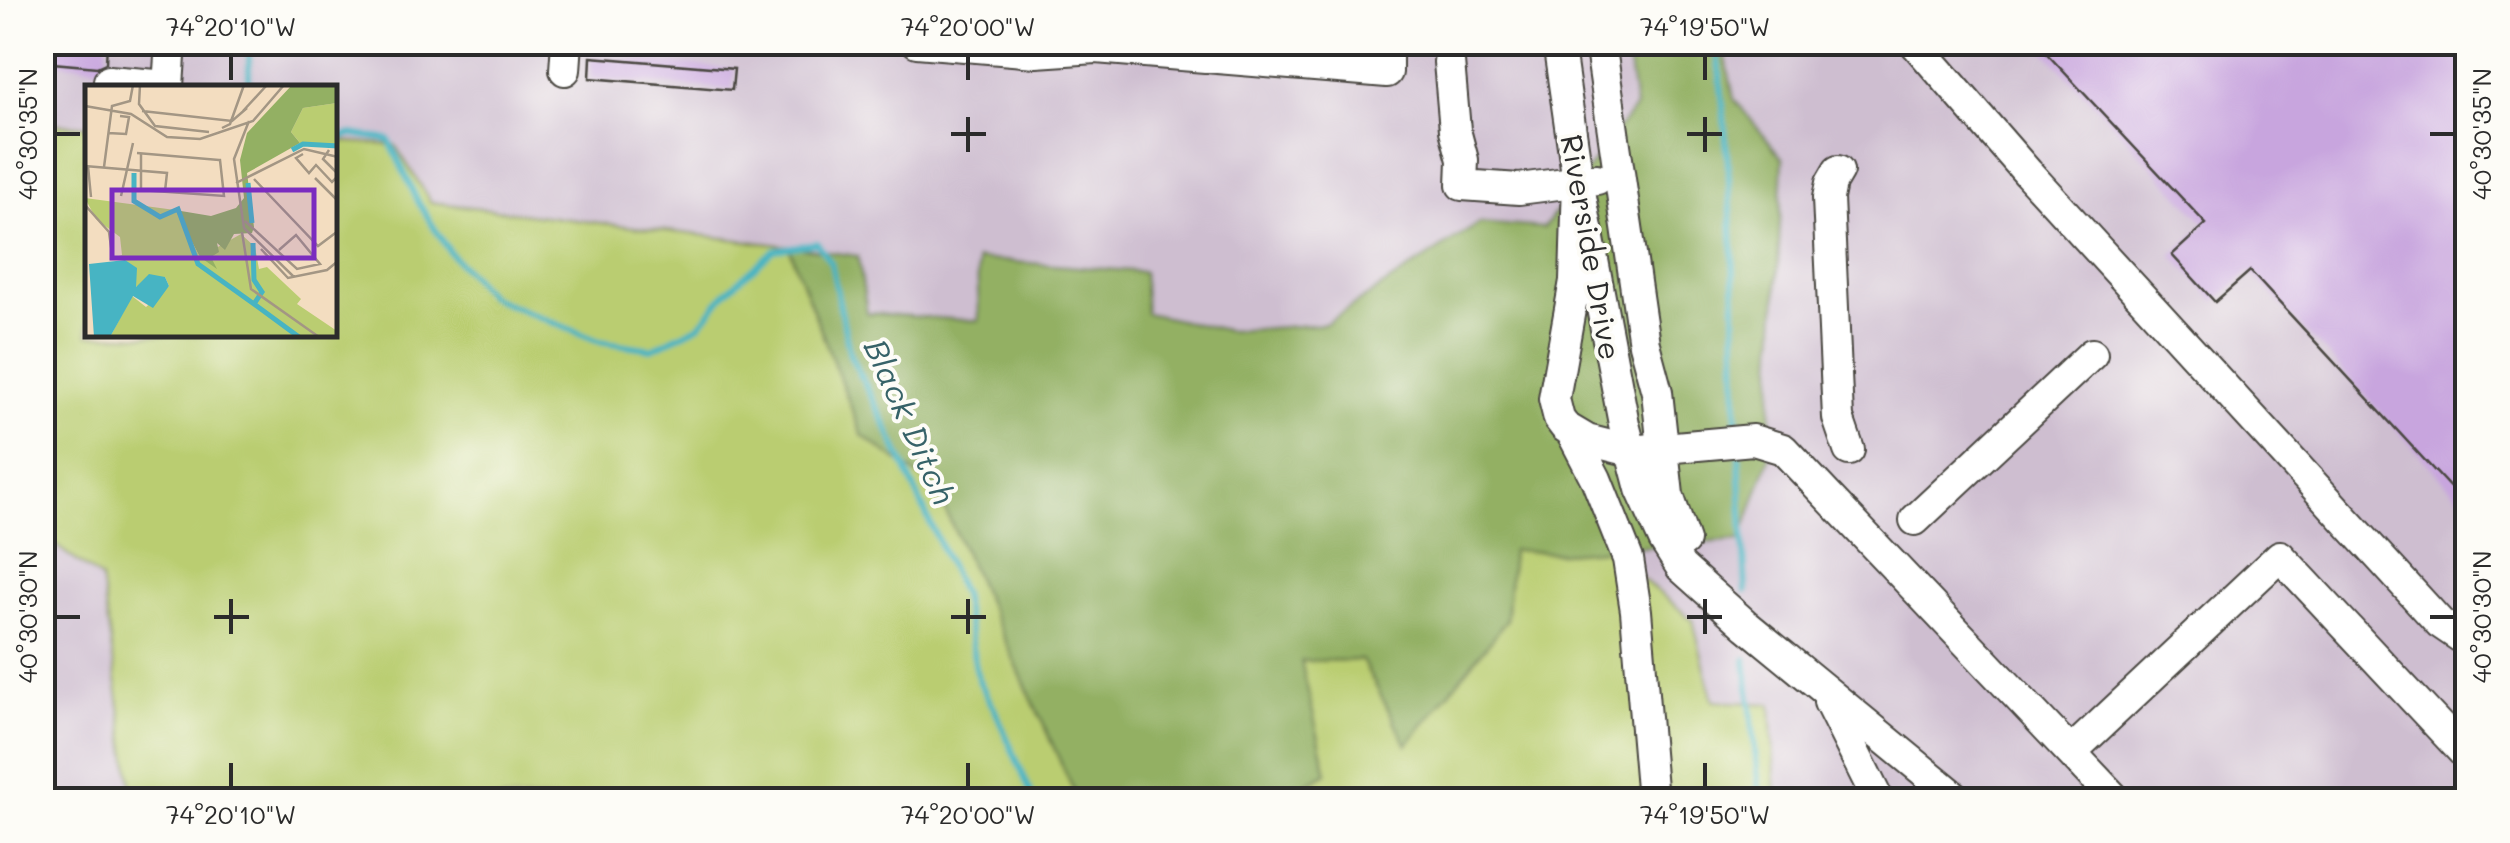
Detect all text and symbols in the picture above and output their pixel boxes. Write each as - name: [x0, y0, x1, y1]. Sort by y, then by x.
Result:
- text: 74°20'10"W: [166, 10, 296, 42]
- text: 74°20'00"W: [901, 10, 1035, 42]
- text: 74°19'50"W: [1640, 10, 1770, 42]
- text: 40°30'35"N: [11, 68, 43, 200]
- text: 40°30'35"N: [2465, 68, 2497, 200]
- inset map: [85, 85, 338, 338]
- street label: Riverside Drive: [1552, 131, 1632, 363]
- water label: Black Ditch: [856, 332, 966, 510]
- text: 40°30'30"N: [11, 551, 43, 683]
- text: 40°30'30"N: [2465, 551, 2497, 683]
- text: 74°20'10"W: [166, 798, 296, 830]
- text: 74°20'00"W: [901, 798, 1035, 830]
- text: 74°19'50"W: [1640, 798, 1770, 830]

